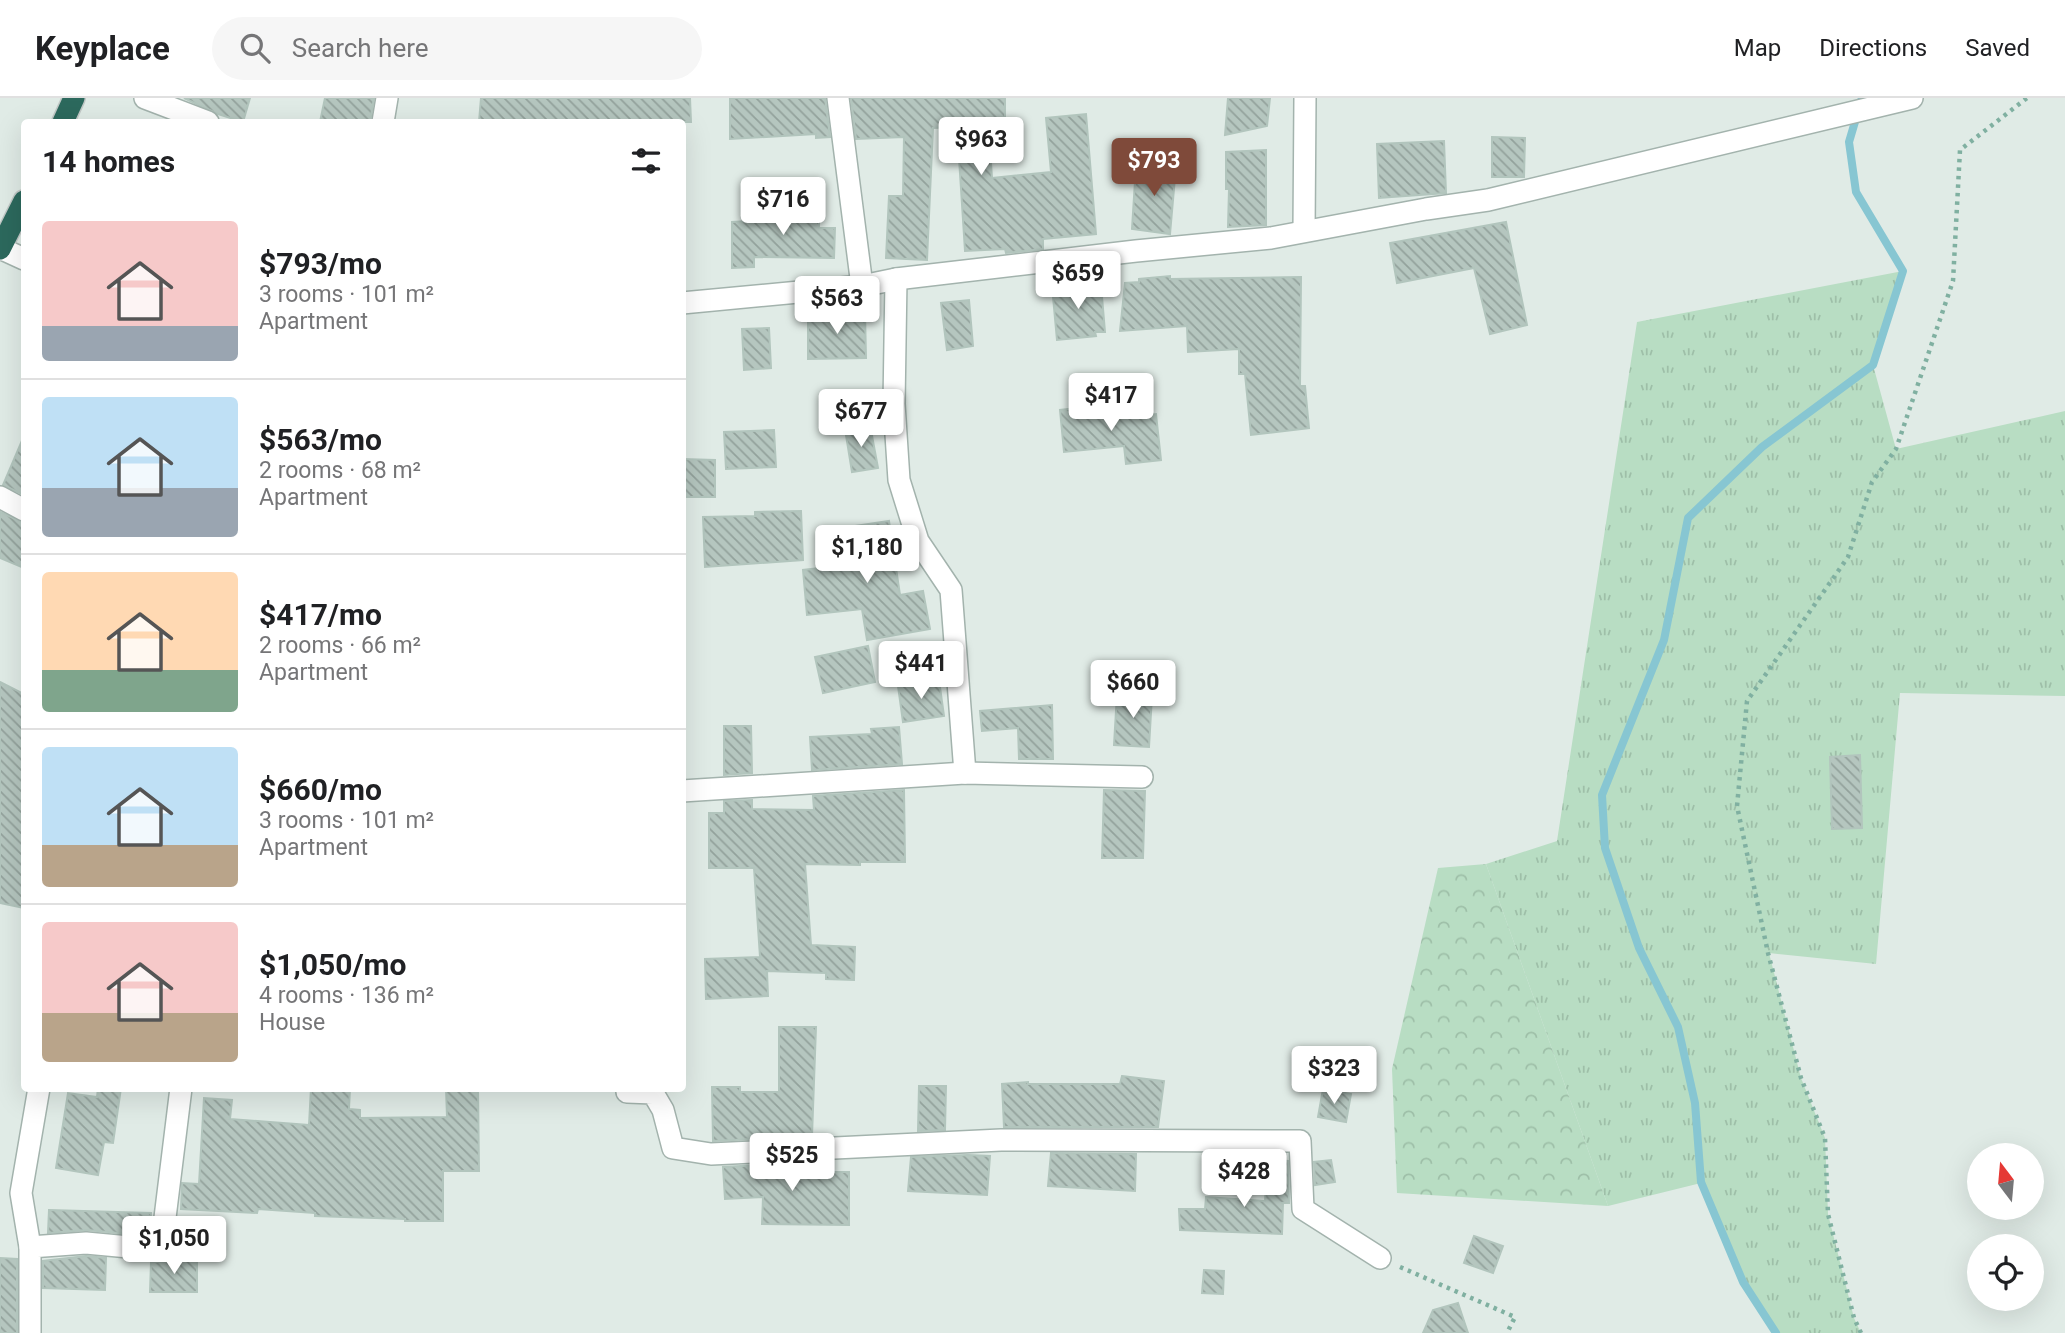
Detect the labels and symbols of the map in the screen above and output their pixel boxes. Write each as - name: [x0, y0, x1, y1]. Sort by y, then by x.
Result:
- pin: $963: [940, 118, 1022, 177]
- pin: $793: [1113, 139, 1195, 198]
- pin: $716: [742, 178, 824, 237]
- pin: $659: [1037, 252, 1119, 311]
- pin: $563: [796, 276, 878, 336]
- pin: $417: [1070, 374, 1152, 433]
- pin: $677: [820, 390, 902, 449]
- pin: $1,180: [810, 526, 924, 585]
- pin: $441: [880, 642, 962, 701]
- pin: $660: [1092, 660, 1174, 720]
- pin: $323: [1293, 1046, 1375, 1106]
- pin: $525: [751, 1134, 833, 1193]
- north arrow: [1967, 1143, 2044, 1220]
- pin: $428: [1203, 1150, 1285, 1209]
- pin: $1,050: [117, 1216, 231, 1276]

